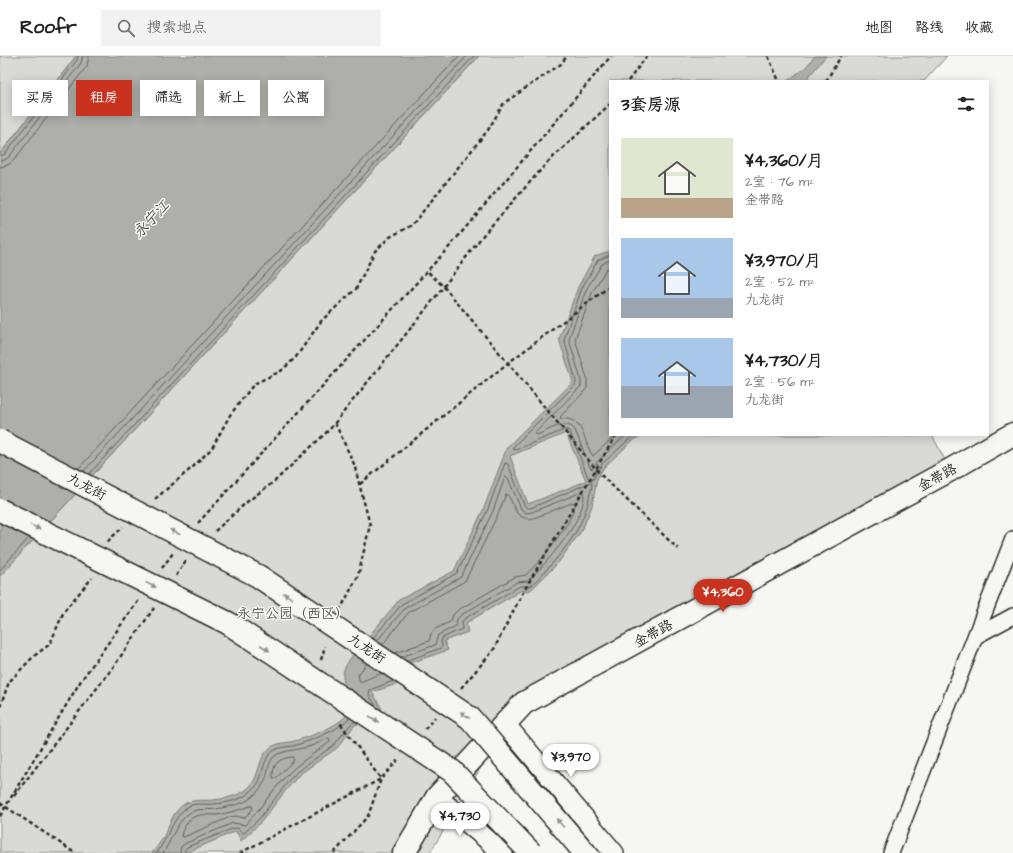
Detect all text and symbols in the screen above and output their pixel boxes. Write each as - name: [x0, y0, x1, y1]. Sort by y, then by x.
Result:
- search box: [101, 10, 381, 46]
- text: Roofr: [20, 14, 77, 41]
- icon: search: [115, 17, 137, 39]
- text: 搜索地点: [147, 17, 207, 38]
- text: 地图: [865, 18, 893, 38]
- text: 路线: [915, 18, 943, 38]
- text: 收藏: [965, 18, 993, 38]
- chip: 买房: [12, 80, 68, 116]
- chip: 租房: [76, 80, 132, 116]
- chip: 筛选: [140, 80, 196, 116]
- chip: 新上: [204, 80, 260, 116]
- chip: 公寓: [268, 80, 324, 116]
- text: 3套房源: [621, 93, 681, 117]
- icon: filters: [955, 93, 977, 115]
- text: ¥4,360/月: [745, 149, 823, 173]
- icon: home: [653, 154, 701, 202]
- text: 2室 · 76 m²: [745, 173, 814, 191]
- text: 金带路: [745, 191, 784, 209]
- water label: 永宁江: [128, 195, 175, 243]
- text: ¥3,970/月: [745, 249, 821, 273]
- icon: home: [653, 254, 701, 302]
- text: 2室 · 52 m²: [745, 273, 815, 291]
- text: 九龙街: [745, 291, 784, 309]
- text: ¥4,730/月: [745, 349, 823, 373]
- icon: home: [653, 354, 701, 402]
- text: 2室 · 56 m²: [745, 373, 815, 391]
- text: 九龙街: [745, 391, 784, 409]
- street label: 金带路: [914, 459, 961, 497]
- street label: 九龙街: [63, 468, 110, 506]
- one-way arrow: [29, 524, 41, 530]
- one-way arrow: [169, 529, 180, 535]
- pin: ¥4,360: [690, 579, 756, 613]
- one-way arrow: [146, 582, 157, 588]
- text: ¥4,360: [702, 583, 744, 601]
- one-way arrow: [282, 592, 294, 599]
- park label: 永宁公园（西区）: [237, 604, 349, 624]
- street label: 金带路: [630, 615, 677, 653]
- street label: 九龙街: [343, 629, 389, 669]
- one-way arrow: [260, 644, 270, 652]
- one-way arrow: [460, 711, 471, 719]
- one-way arrow: [368, 715, 379, 723]
- pin: ¥3,970: [538, 744, 604, 778]
- text: ¥3,970: [551, 748, 591, 766]
- pin: ¥4,730: [427, 803, 493, 837]
- text: ¥4,730: [440, 807, 480, 825]
- one-way arrow: [555, 818, 564, 829]

